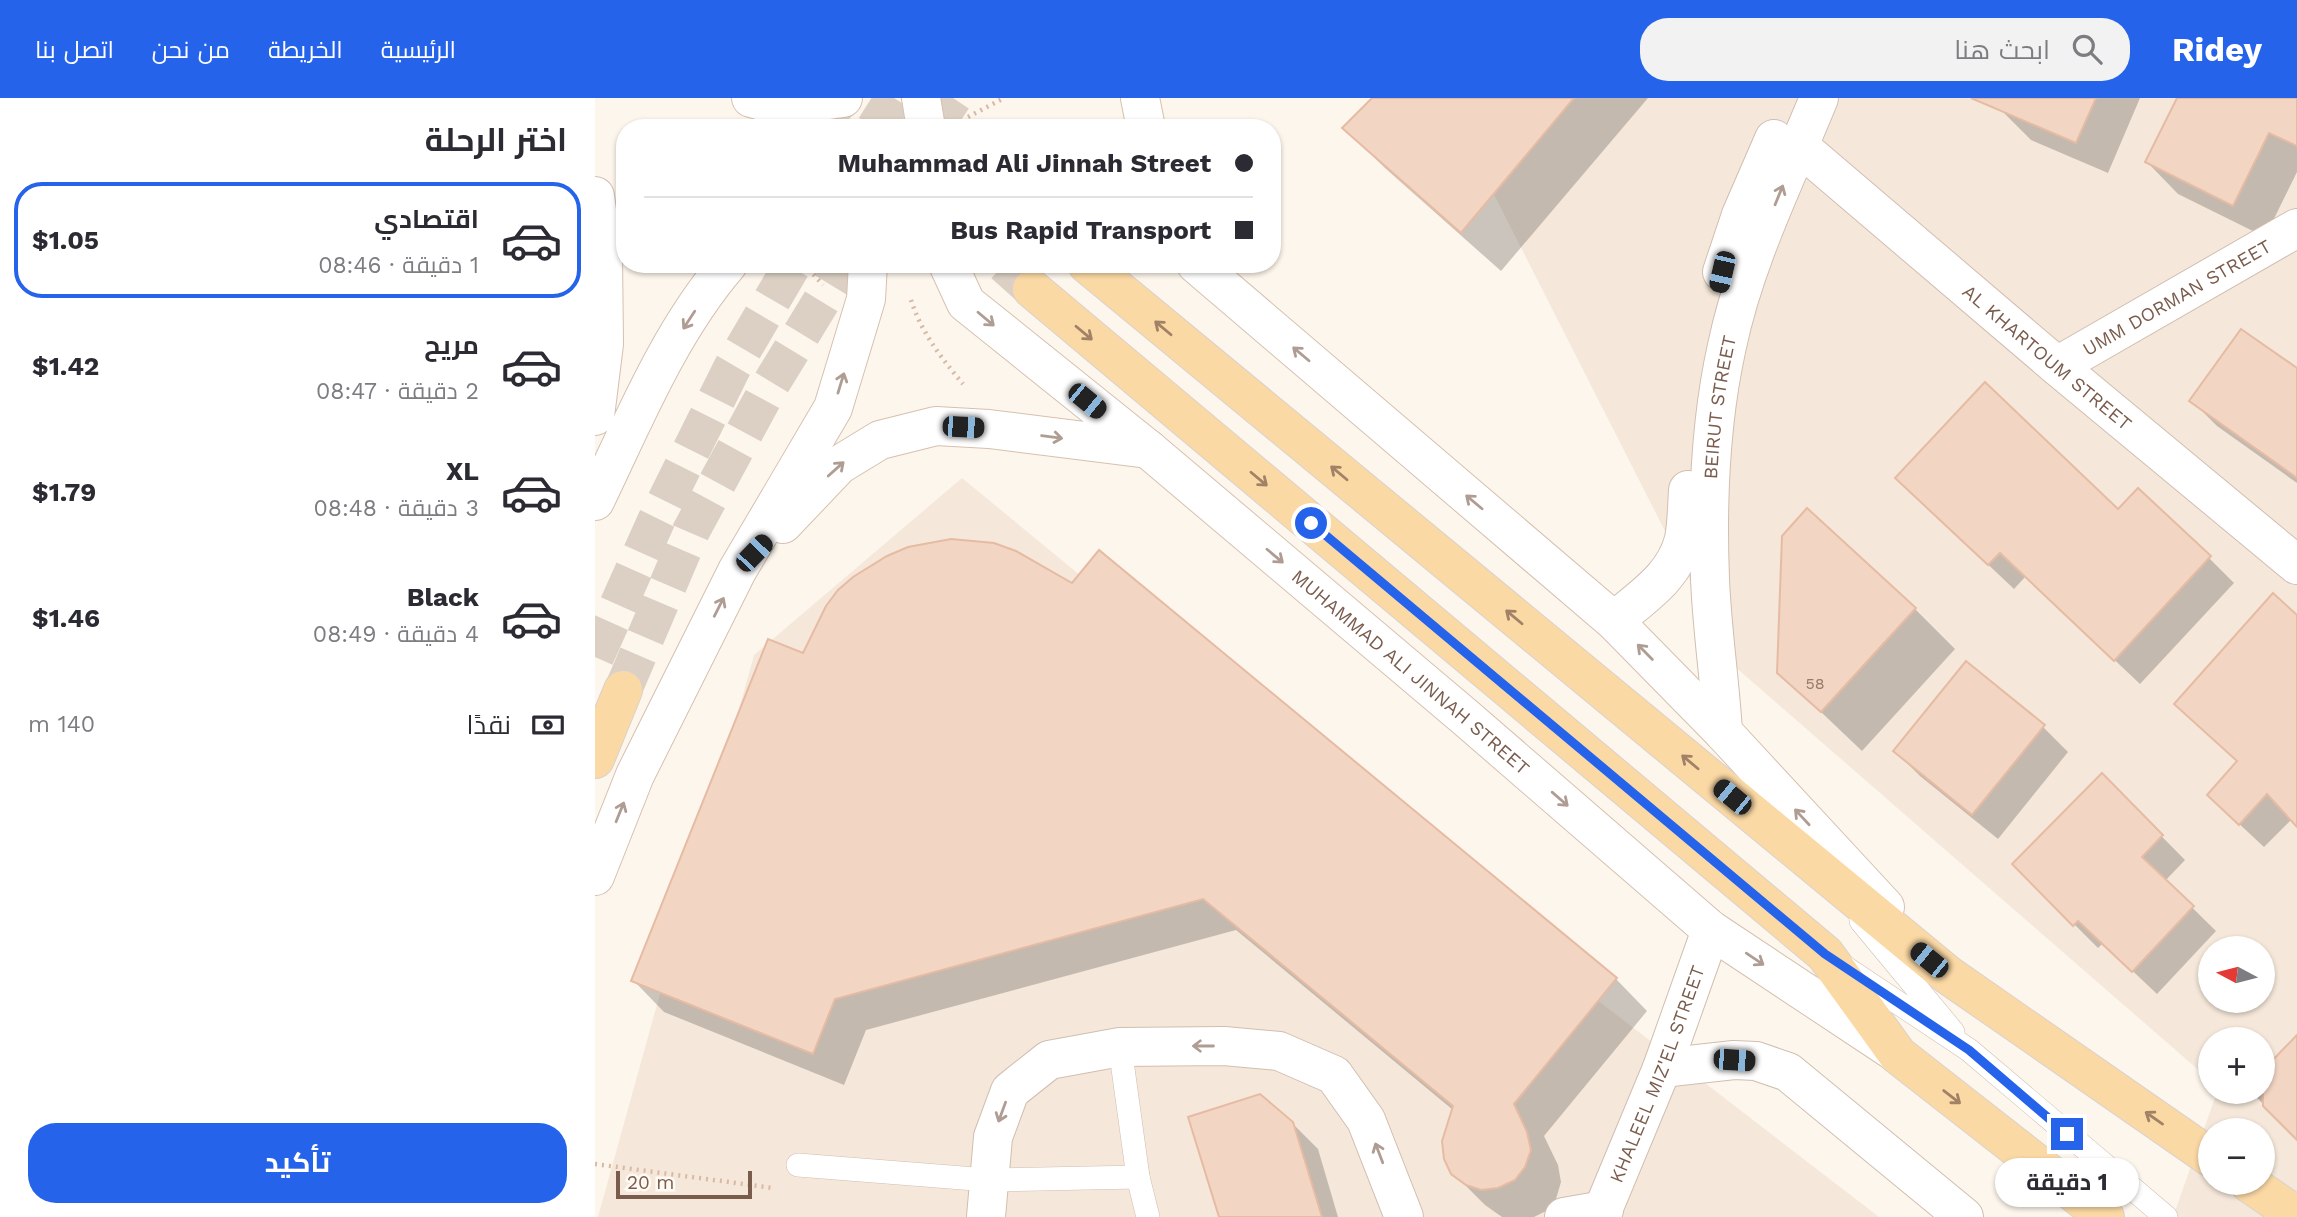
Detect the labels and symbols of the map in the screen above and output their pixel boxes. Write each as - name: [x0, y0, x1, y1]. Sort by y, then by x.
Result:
- one-way arrow: [1774, 184, 1787, 206]
- street label: UMM DORMAN STREET: [2078, 234, 2275, 360]
- car: [1708, 249, 1737, 295]
- street label: AL KHARTOUM STREET: [1958, 279, 2137, 435]
- one-way arrow: [681, 310, 695, 330]
- one-way arrow: [976, 312, 994, 327]
- one-way arrow: [1155, 320, 1173, 335]
- one-way arrow: [1075, 325, 1093, 341]
- street label: BEIRUT STREET: [1699, 333, 1741, 480]
- one-way arrow: [1292, 346, 1310, 362]
- one-way arrow: [835, 372, 848, 394]
- car: [1065, 380, 1110, 422]
- car: [942, 415, 985, 439]
- one-way arrow: [1040, 431, 1063, 444]
- one-way arrow: [827, 461, 845, 477]
- one-way arrow: [1330, 465, 1348, 480]
- one-way arrow: [1249, 471, 1267, 487]
- one-way arrow: [1466, 494, 1484, 510]
- route start: [1295, 507, 1327, 539]
- car: [732, 531, 777, 575]
- one-way arrow: [1266, 548, 1284, 564]
- street label: MUHAMMAD ALI JINNAH STREET: [1287, 564, 1535, 779]
- one-way arrow: [712, 598, 726, 618]
- one-way arrow: [1506, 610, 1524, 625]
- one-way arrow: [1636, 644, 1653, 661]
- house number: 58: [1805, 674, 1825, 693]
- one-way arrow: [1681, 755, 1699, 770]
- car: [1710, 776, 1755, 818]
- one-way arrow: [1551, 791, 1569, 807]
- one-way arrow: [614, 802, 627, 824]
- one-way arrow: [1793, 809, 1810, 826]
- north arrow: [2198, 936, 2275, 1013]
- car: [1907, 939, 1952, 981]
- one-way arrow: [1744, 952, 1764, 966]
- street label: KHALEEL MIZ'EL STREET: [1604, 962, 1709, 1186]
- one-way arrow: [1192, 1039, 1215, 1053]
- car: [1713, 1048, 1756, 1072]
- one-way arrow: [1942, 1089, 1961, 1104]
- one-way arrow: [995, 1100, 1007, 1122]
- one-way arrow: [2145, 1111, 2164, 1125]
- route end: [2051, 1118, 2083, 1150]
- one-way arrow: [1372, 1143, 1384, 1165]
- callout: 1 دقيقة: [1995, 1158, 2139, 1208]
- scale bar: [616, 1168, 753, 1200]

